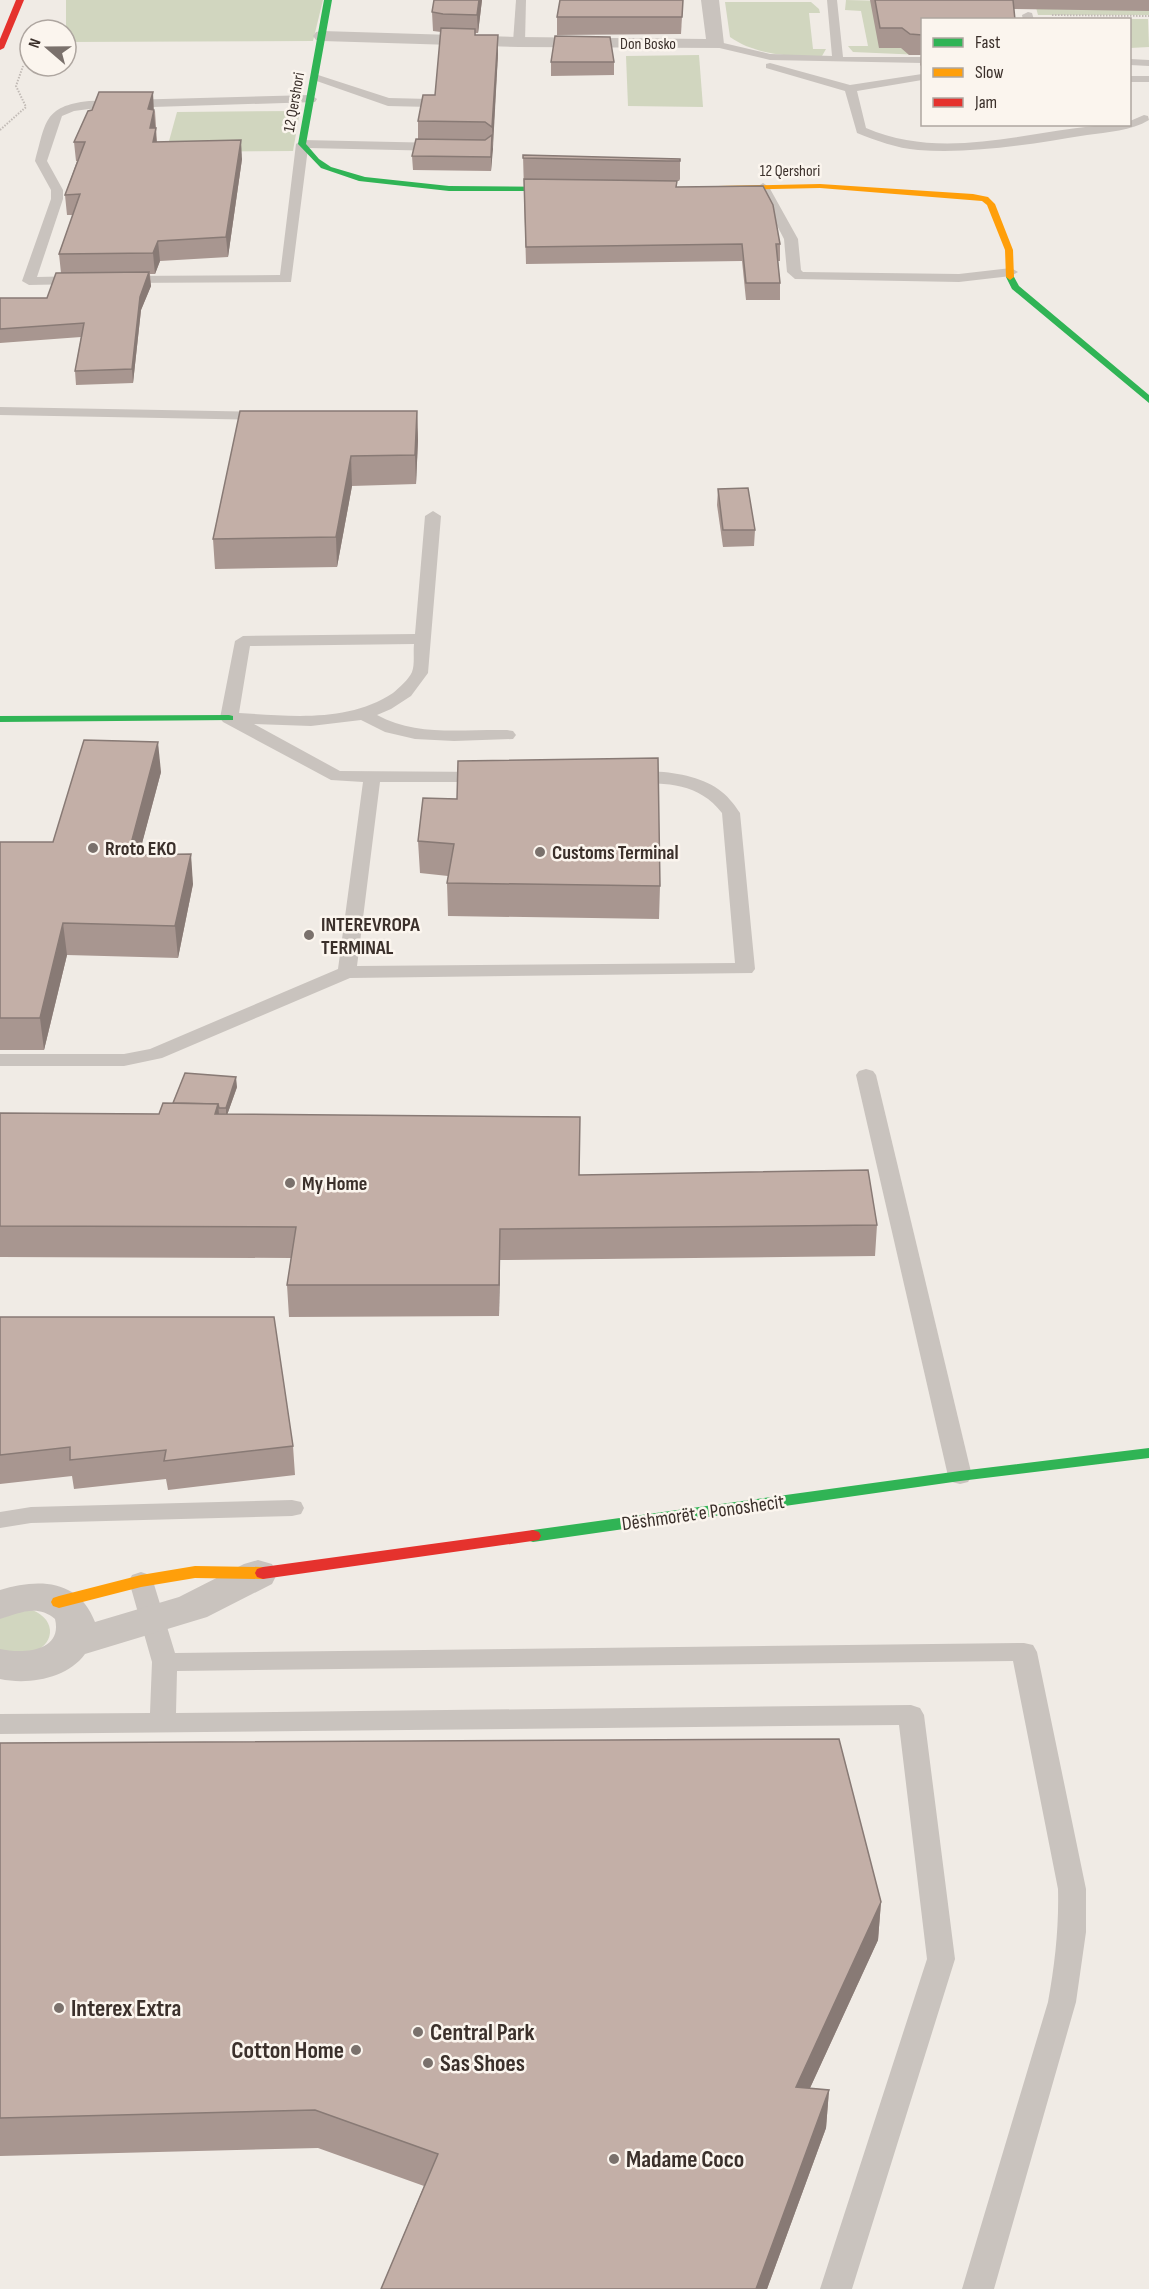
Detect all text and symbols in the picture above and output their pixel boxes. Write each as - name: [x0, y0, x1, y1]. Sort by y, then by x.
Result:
- north arrow: [18, 18, 78, 78]
- legend: [921, 18, 1131, 126]
- text: Fast: [975, 32, 1001, 53]
- street label: Don Bosko: [620, 35, 676, 54]
- text: N: [25, 36, 46, 51]
- text: Slow: [975, 62, 1004, 83]
- street label: 12 Qershori: [280, 71, 309, 134]
- text: Jam: [974, 92, 997, 113]
- street label: 12 Qershori: [760, 162, 820, 181]
- place label: Rroto EKO: [105, 837, 176, 861]
- marker: Rroto EKO: [86, 841, 100, 855]
- place label: Customs Terminal: [552, 841, 679, 865]
- marker: Customs Terminal: [533, 845, 547, 859]
- place label: INTEREVROPA TERMINAL: [321, 913, 420, 960]
- marker: INTEREVROPA TERMINAL: [302, 928, 316, 942]
- place label: My Home: [302, 1172, 367, 1196]
- marker: My Home: [283, 1176, 297, 1190]
- street label: Dëshmorët e Ponoshecit: [620, 1490, 786, 1536]
- place label: Interex Extra: [71, 1994, 181, 2023]
- marker: Interex Extra: [52, 2001, 66, 2015]
- place label: Central Park: [430, 2018, 535, 2047]
- marker: Central Park: [411, 2025, 425, 2039]
- place label: Cotton Home: [231, 2036, 344, 2065]
- marker: Cotton Home: [349, 2043, 363, 2057]
- place label: Sas Shoes: [440, 2049, 525, 2078]
- marker: Sas Shoes: [421, 2056, 435, 2070]
- place label: Madame Coco: [626, 2145, 744, 2174]
- marker: Madame Coco: [607, 2152, 621, 2166]

